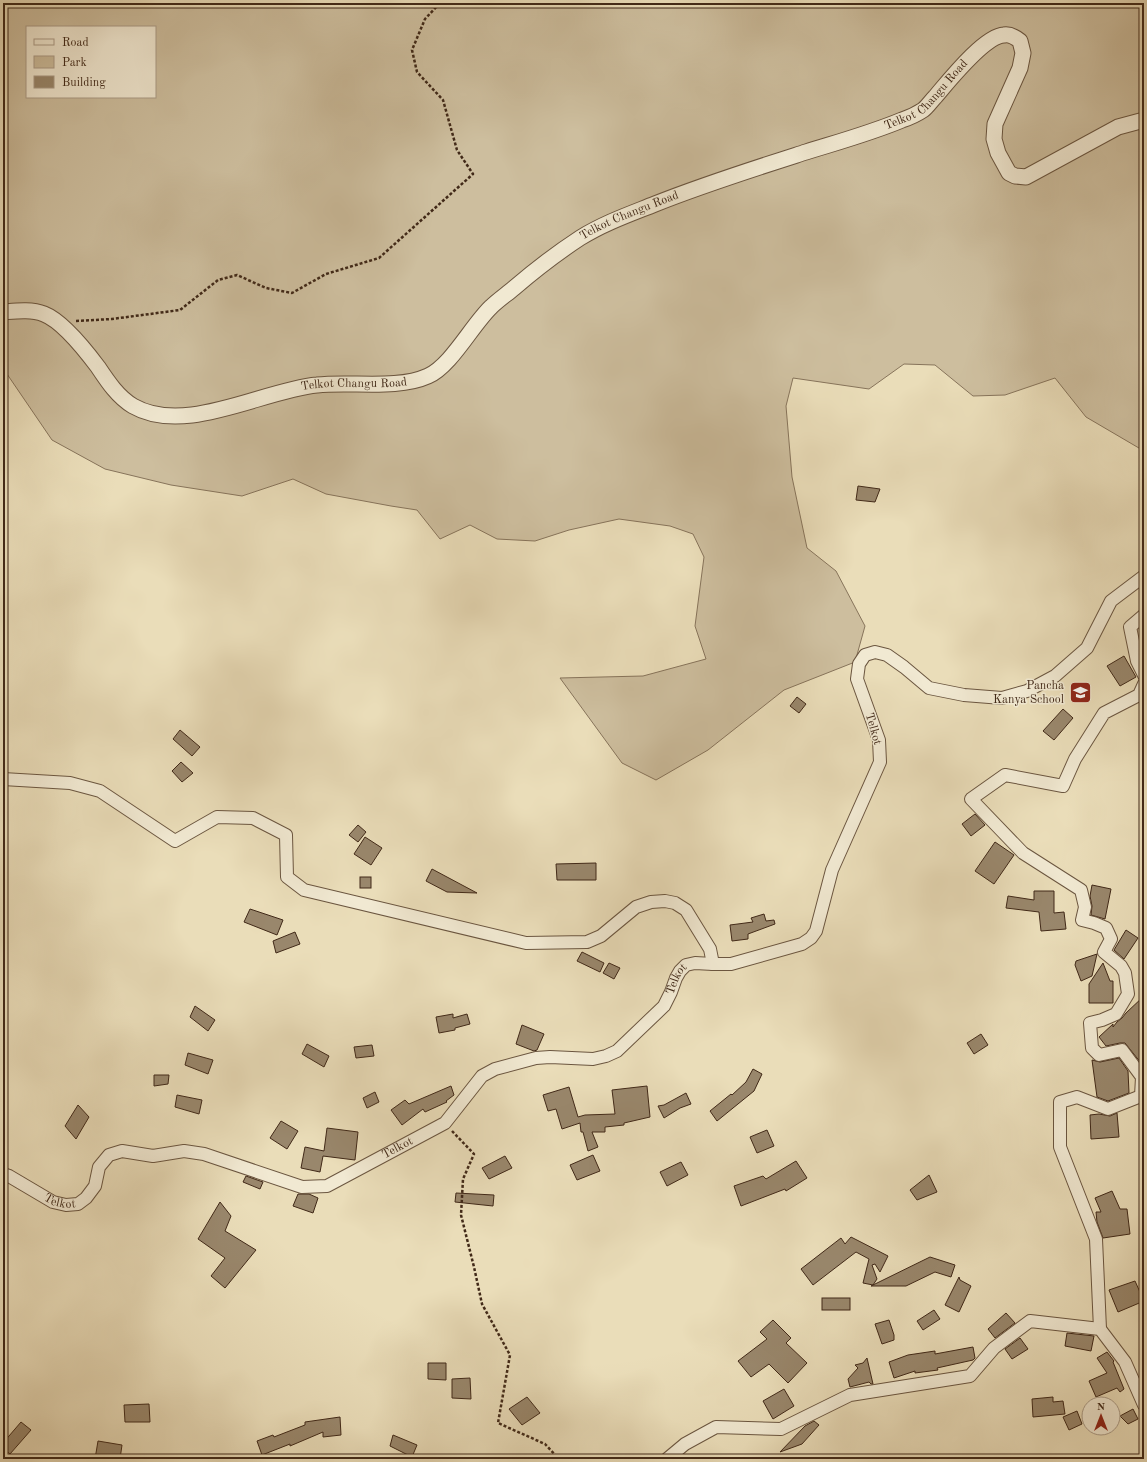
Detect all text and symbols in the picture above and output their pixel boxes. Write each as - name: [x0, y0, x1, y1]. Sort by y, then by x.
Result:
- legend: [26, 26, 156, 98]
- text: Road: [62, 37, 89, 49]
- text: Park: [62, 57, 87, 69]
- street label: Telkot Changu Road: [883, 58, 970, 132]
- text: Building: [62, 77, 106, 89]
- street label: Telkot Changu Road: [578, 189, 680, 243]
- street label: Telkot Changu Road: [300, 376, 408, 393]
- place label: Pancha Kanya School: [993, 680, 1064, 706]
- school or university icon: Pancha Kanya School: [1067, 680, 1093, 706]
- street label: Telkot: [863, 712, 883, 746]
- street label: Telkot: [665, 961, 690, 996]
- street label: Telkot: [380, 1135, 415, 1161]
- street label: Telkot: [41, 1192, 76, 1211]
- north arrow: [1081, 1396, 1121, 1436]
- text: N: [1097, 1402, 1106, 1413]

